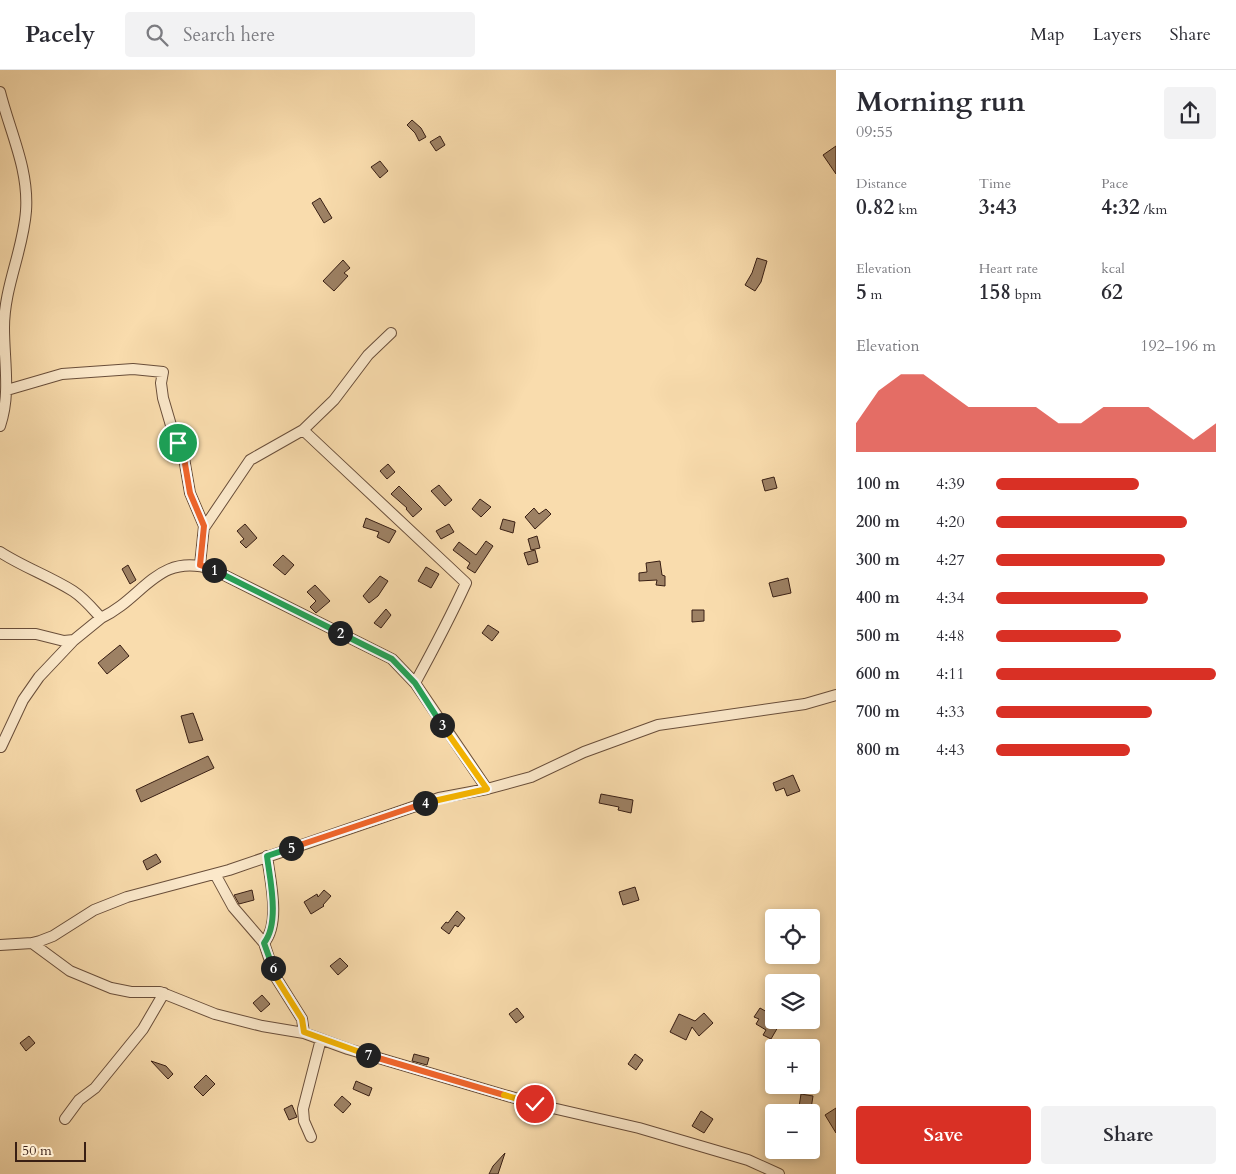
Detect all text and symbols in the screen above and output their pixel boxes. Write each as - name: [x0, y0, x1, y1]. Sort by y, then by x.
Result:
- search box: [125, 12, 475, 57]
- text: Pacely: [25, 18, 95, 51]
- icon: search: [143, 21, 171, 49]
- text: Search here: [183, 22, 275, 48]
- text: Map: [1030, 22, 1065, 47]
- text: Layers: [1093, 22, 1142, 47]
- text: Share: [1170, 22, 1211, 47]
- text: Morning run: [856, 83, 1025, 121]
- button: share: [1164, 87, 1216, 139]
- text: 09:55: [856, 121, 893, 143]
- text: Distance: [856, 174, 907, 193]
- text: Time: [979, 174, 1011, 193]
- text: Pace: [1101, 174, 1128, 193]
- text: 0.82: [856, 193, 894, 222]
- text: 3:43: [979, 193, 1017, 222]
- text: 4:32: [1101, 193, 1140, 222]
- text: km: [894, 200, 917, 219]
- text: /km: [1140, 200, 1167, 219]
- text: Elevation: [856, 259, 912, 278]
- text: Heart rate: [979, 259, 1038, 278]
- text: kcal: [1101, 259, 1125, 278]
- text: 5: [856, 278, 867, 307]
- text: 158: [979, 278, 1011, 307]
- text: 62: [1101, 278, 1123, 307]
- text: m: [867, 285, 882, 304]
- text: bpm: [1011, 285, 1042, 304]
- text: Elevation: [856, 335, 920, 357]
- text: 192–196 m: [1140, 335, 1216, 357]
- pin: [157, 422, 199, 464]
- icon: arrive: [164, 429, 192, 457]
- text: 100 m: [856, 473, 900, 495]
- text: 4:39: [936, 473, 965, 495]
- text: 200 m: [856, 511, 900, 533]
- text: 4:20: [936, 511, 965, 533]
- text: 300 m: [856, 549, 900, 571]
- text: 4:27: [936, 549, 965, 571]
- pin: 1: [202, 558, 226, 582]
- text: 1: [211, 561, 218, 580]
- text: 400 m: [856, 587, 900, 609]
- text: 4:34: [936, 587, 965, 609]
- pin: 2: [328, 620, 352, 646]
- text: 2: [337, 624, 344, 643]
- text: 500 m: [856, 625, 900, 647]
- text: 4:48: [936, 625, 965, 647]
- text: 600 m: [856, 663, 900, 685]
- text: 4:11: [936, 663, 965, 685]
- text: 700 m: [856, 701, 900, 723]
- text: 4:33: [936, 701, 965, 723]
- pin: 3: [430, 712, 454, 738]
- text: 3: [439, 716, 446, 735]
- text: 800 m: [856, 739, 900, 761]
- text: 4:43: [936, 739, 965, 761]
- pin: 4: [412, 790, 438, 816]
- text: 4: [422, 794, 429, 813]
- pin: 5: [278, 836, 304, 860]
- text: 5: [288, 839, 295, 858]
- map controls: [765, 909, 820, 1159]
- button: locate: [765, 909, 820, 964]
- pin: 6: [260, 956, 286, 980]
- text: 6: [270, 959, 277, 978]
- button: layers: [765, 974, 820, 1029]
- button: +: [765, 1039, 820, 1094]
- pin: 7: [356, 1042, 380, 1068]
- text: 7: [365, 1046, 372, 1065]
- pin: [514, 1083, 556, 1125]
- icon: check: [521, 1090, 549, 1118]
- button: −: [765, 1104, 820, 1159]
- button: Save: [856, 1106, 1031, 1164]
- button: Share: [1041, 1106, 1216, 1164]
- scale bar: [15, 1139, 86, 1162]
- text: 50 m: [22, 1141, 52, 1160]

